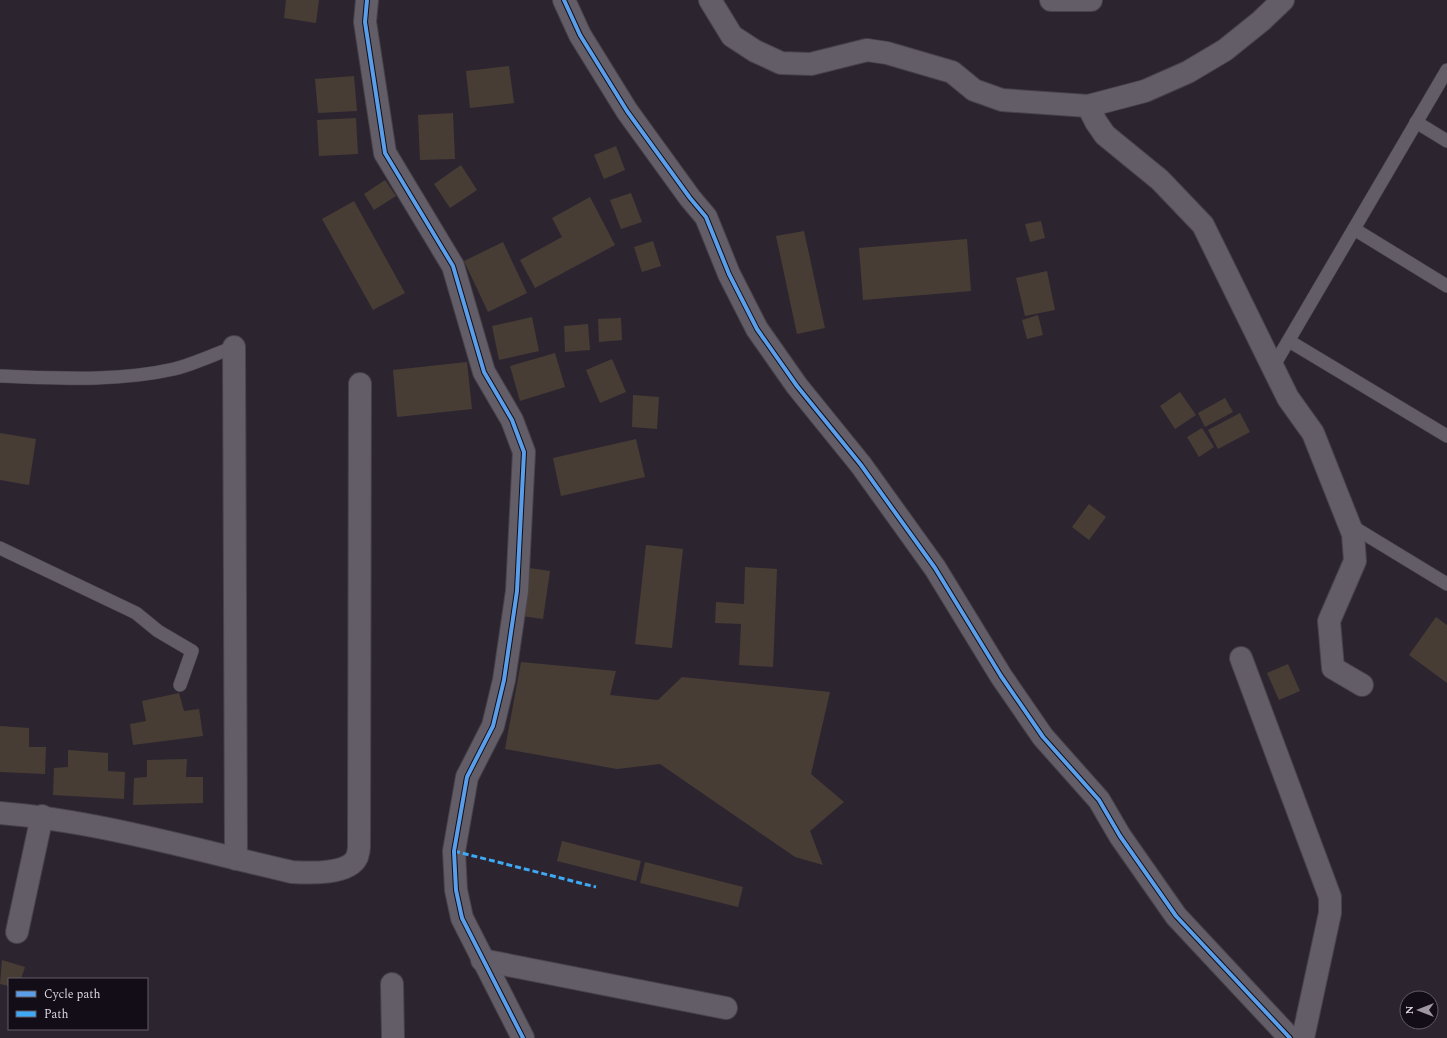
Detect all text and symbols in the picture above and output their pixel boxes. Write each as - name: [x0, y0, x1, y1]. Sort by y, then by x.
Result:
- legend: [8, 978, 148, 1030]
- text: Cycle path: [44, 985, 101, 1004]
- north arrow: [1399, 990, 1439, 1030]
- text: Path: [44, 1005, 69, 1024]
- text: N: [1401, 1005, 1418, 1014]

